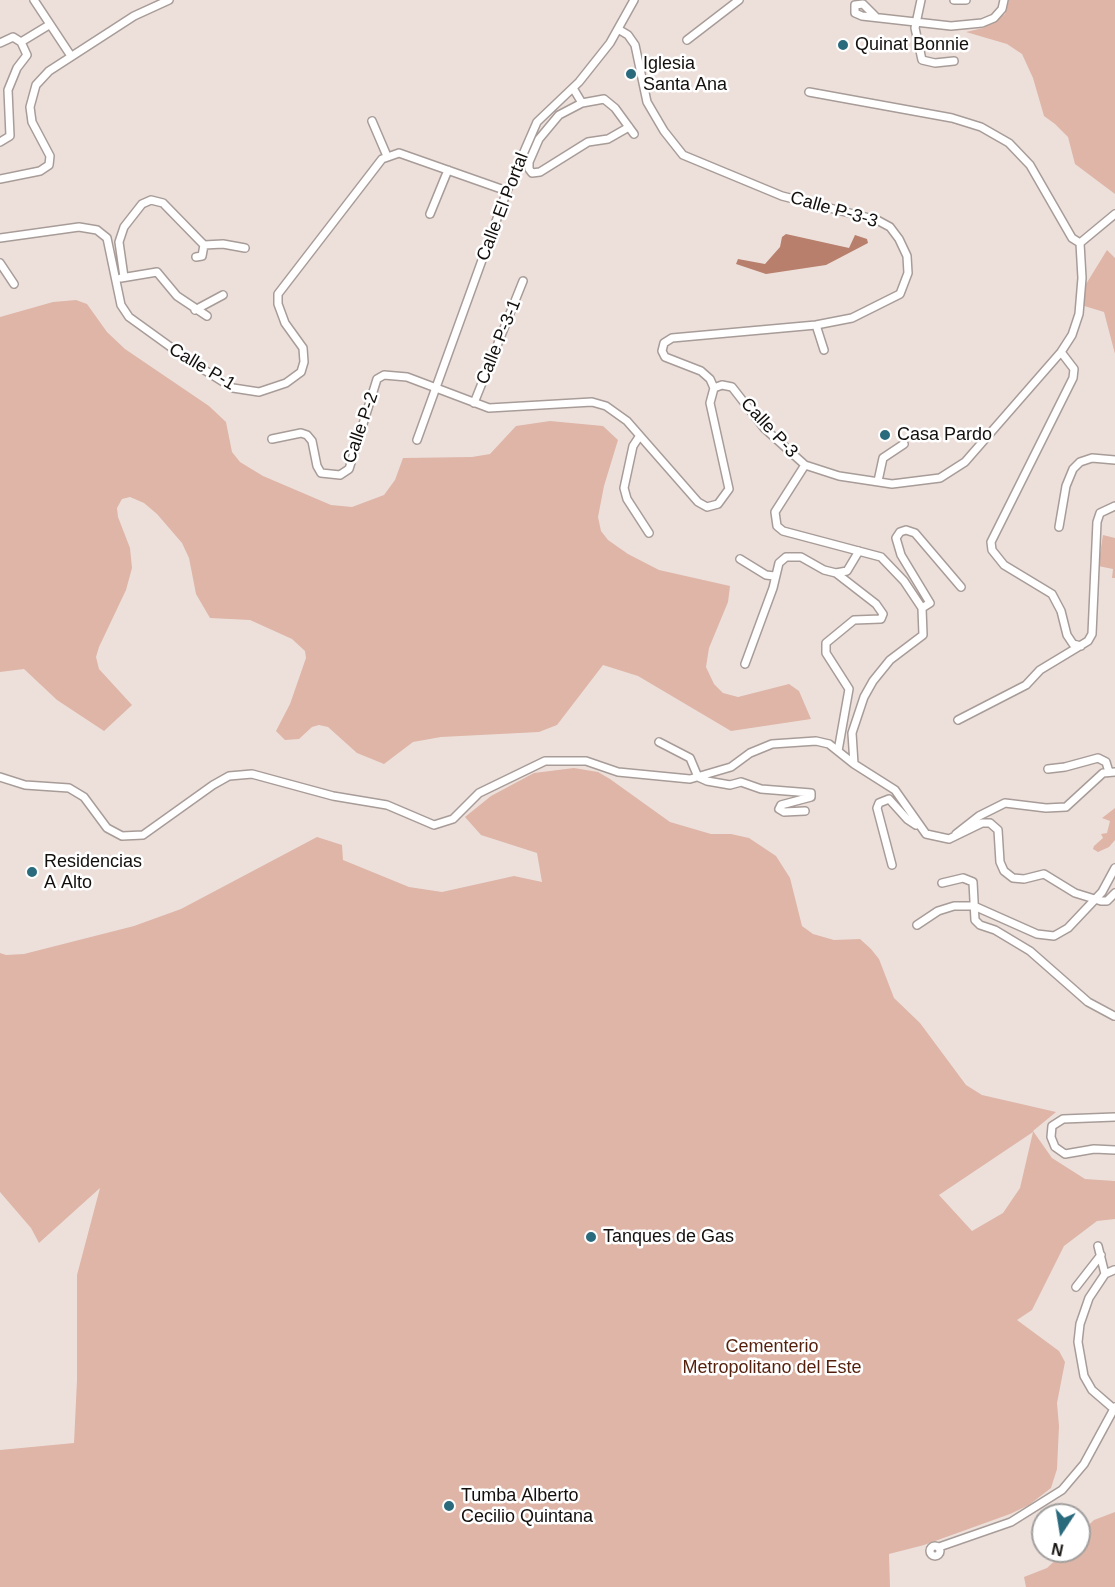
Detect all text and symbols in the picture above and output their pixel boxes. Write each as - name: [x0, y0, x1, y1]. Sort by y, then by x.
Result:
- place label: Quinat Bonnie: [855, 34, 969, 56]
- marker: Quinat Bonnie: [836, 38, 850, 52]
- place label: Iglesia Santa Ana: [643, 53, 727, 96]
- marker: Iglesia Santa Ana: [624, 67, 638, 81]
- street label: Calle El Portal: [472, 150, 534, 264]
- street label: Calle P-3-3: [788, 187, 880, 233]
- street label: Calle P-3-1: [472, 296, 526, 388]
- street label: Calle P-1: [165, 339, 239, 395]
- street label: Calle P-2: [339, 389, 383, 467]
- street label: Calle P-3: [736, 394, 802, 462]
- place label: Casa Pardo: [897, 424, 992, 446]
- marker: Casa Pardo: [878, 428, 892, 442]
- place label: Residencias A Alto: [44, 851, 142, 894]
- marker: Residencias A Alto: [25, 865, 39, 879]
- place label: Tanques de Gas: [603, 1226, 734, 1248]
- marker: Tanques de Gas: [584, 1230, 598, 1244]
- park label: Cementerio Metropolitano del Este: [682, 1336, 862, 1378]
- place label: Tumba Alberto Cecilio Quintana: [461, 1485, 593, 1528]
- marker: Tumba Alberto Cecilio Quintana: [442, 1499, 456, 1513]
- north arrow: [1031, 1503, 1091, 1563]
- text: N: [1050, 1540, 1065, 1559]

